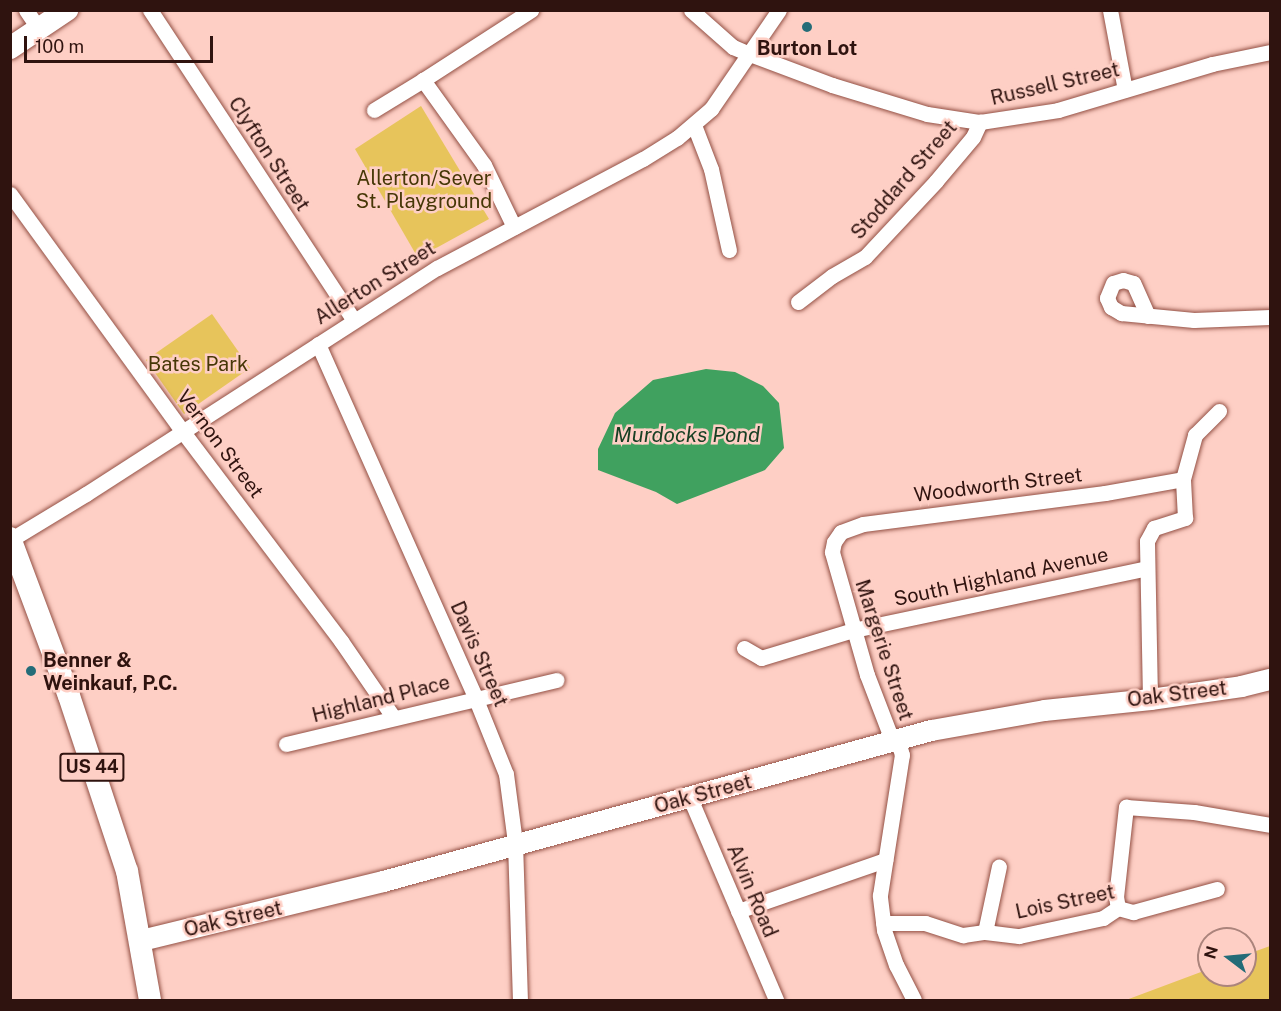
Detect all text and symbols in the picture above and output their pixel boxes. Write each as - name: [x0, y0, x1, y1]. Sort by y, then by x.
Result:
- marker: Burton Lot: [800, 20, 814, 34]
- scale bar: [27, 24, 216, 62]
- text: 100 m: [35, 36, 84, 57]
- place label: Burton Lot: [757, 36, 857, 60]
- street label: Russell Street: [988, 58, 1122, 110]
- street label: Clyfton Street: [223, 92, 315, 216]
- street label: Stoddard Street: [846, 116, 962, 244]
- park label: Allerton/Sever St. Playground: [356, 166, 492, 213]
- street label: Allerton Street: [310, 236, 440, 330]
- park label: Bates Park: [148, 352, 248, 376]
- street label: Vernon Street: [171, 385, 269, 503]
- water label: Murdocks Pond: [614, 422, 760, 448]
- street label: Woodworth Street: [912, 463, 1084, 507]
- street label: South Highland Avenue: [892, 543, 1110, 611]
- street label: Margerie Street: [850, 576, 918, 724]
- street label: Davis Street: [445, 597, 513, 711]
- place label: Benner & Weinkauf, P.C.: [43, 648, 178, 695]
- marker: Benner & Weinkauf, P.C.: [24, 664, 38, 678]
- street label: Highland Place: [309, 670, 453, 728]
- street label: Oak Street: [1126, 676, 1228, 712]
- road number: US 44: [59, 752, 125, 782]
- street label: Oak Street: [652, 769, 754, 819]
- street label: Alvin Road: [722, 841, 782, 941]
- street label: Lois Street: [1013, 880, 1117, 924]
- street label: Oak Street: [182, 896, 284, 942]
- north arrow: [1197, 927, 1257, 987]
- text: N: [1200, 944, 1222, 961]

